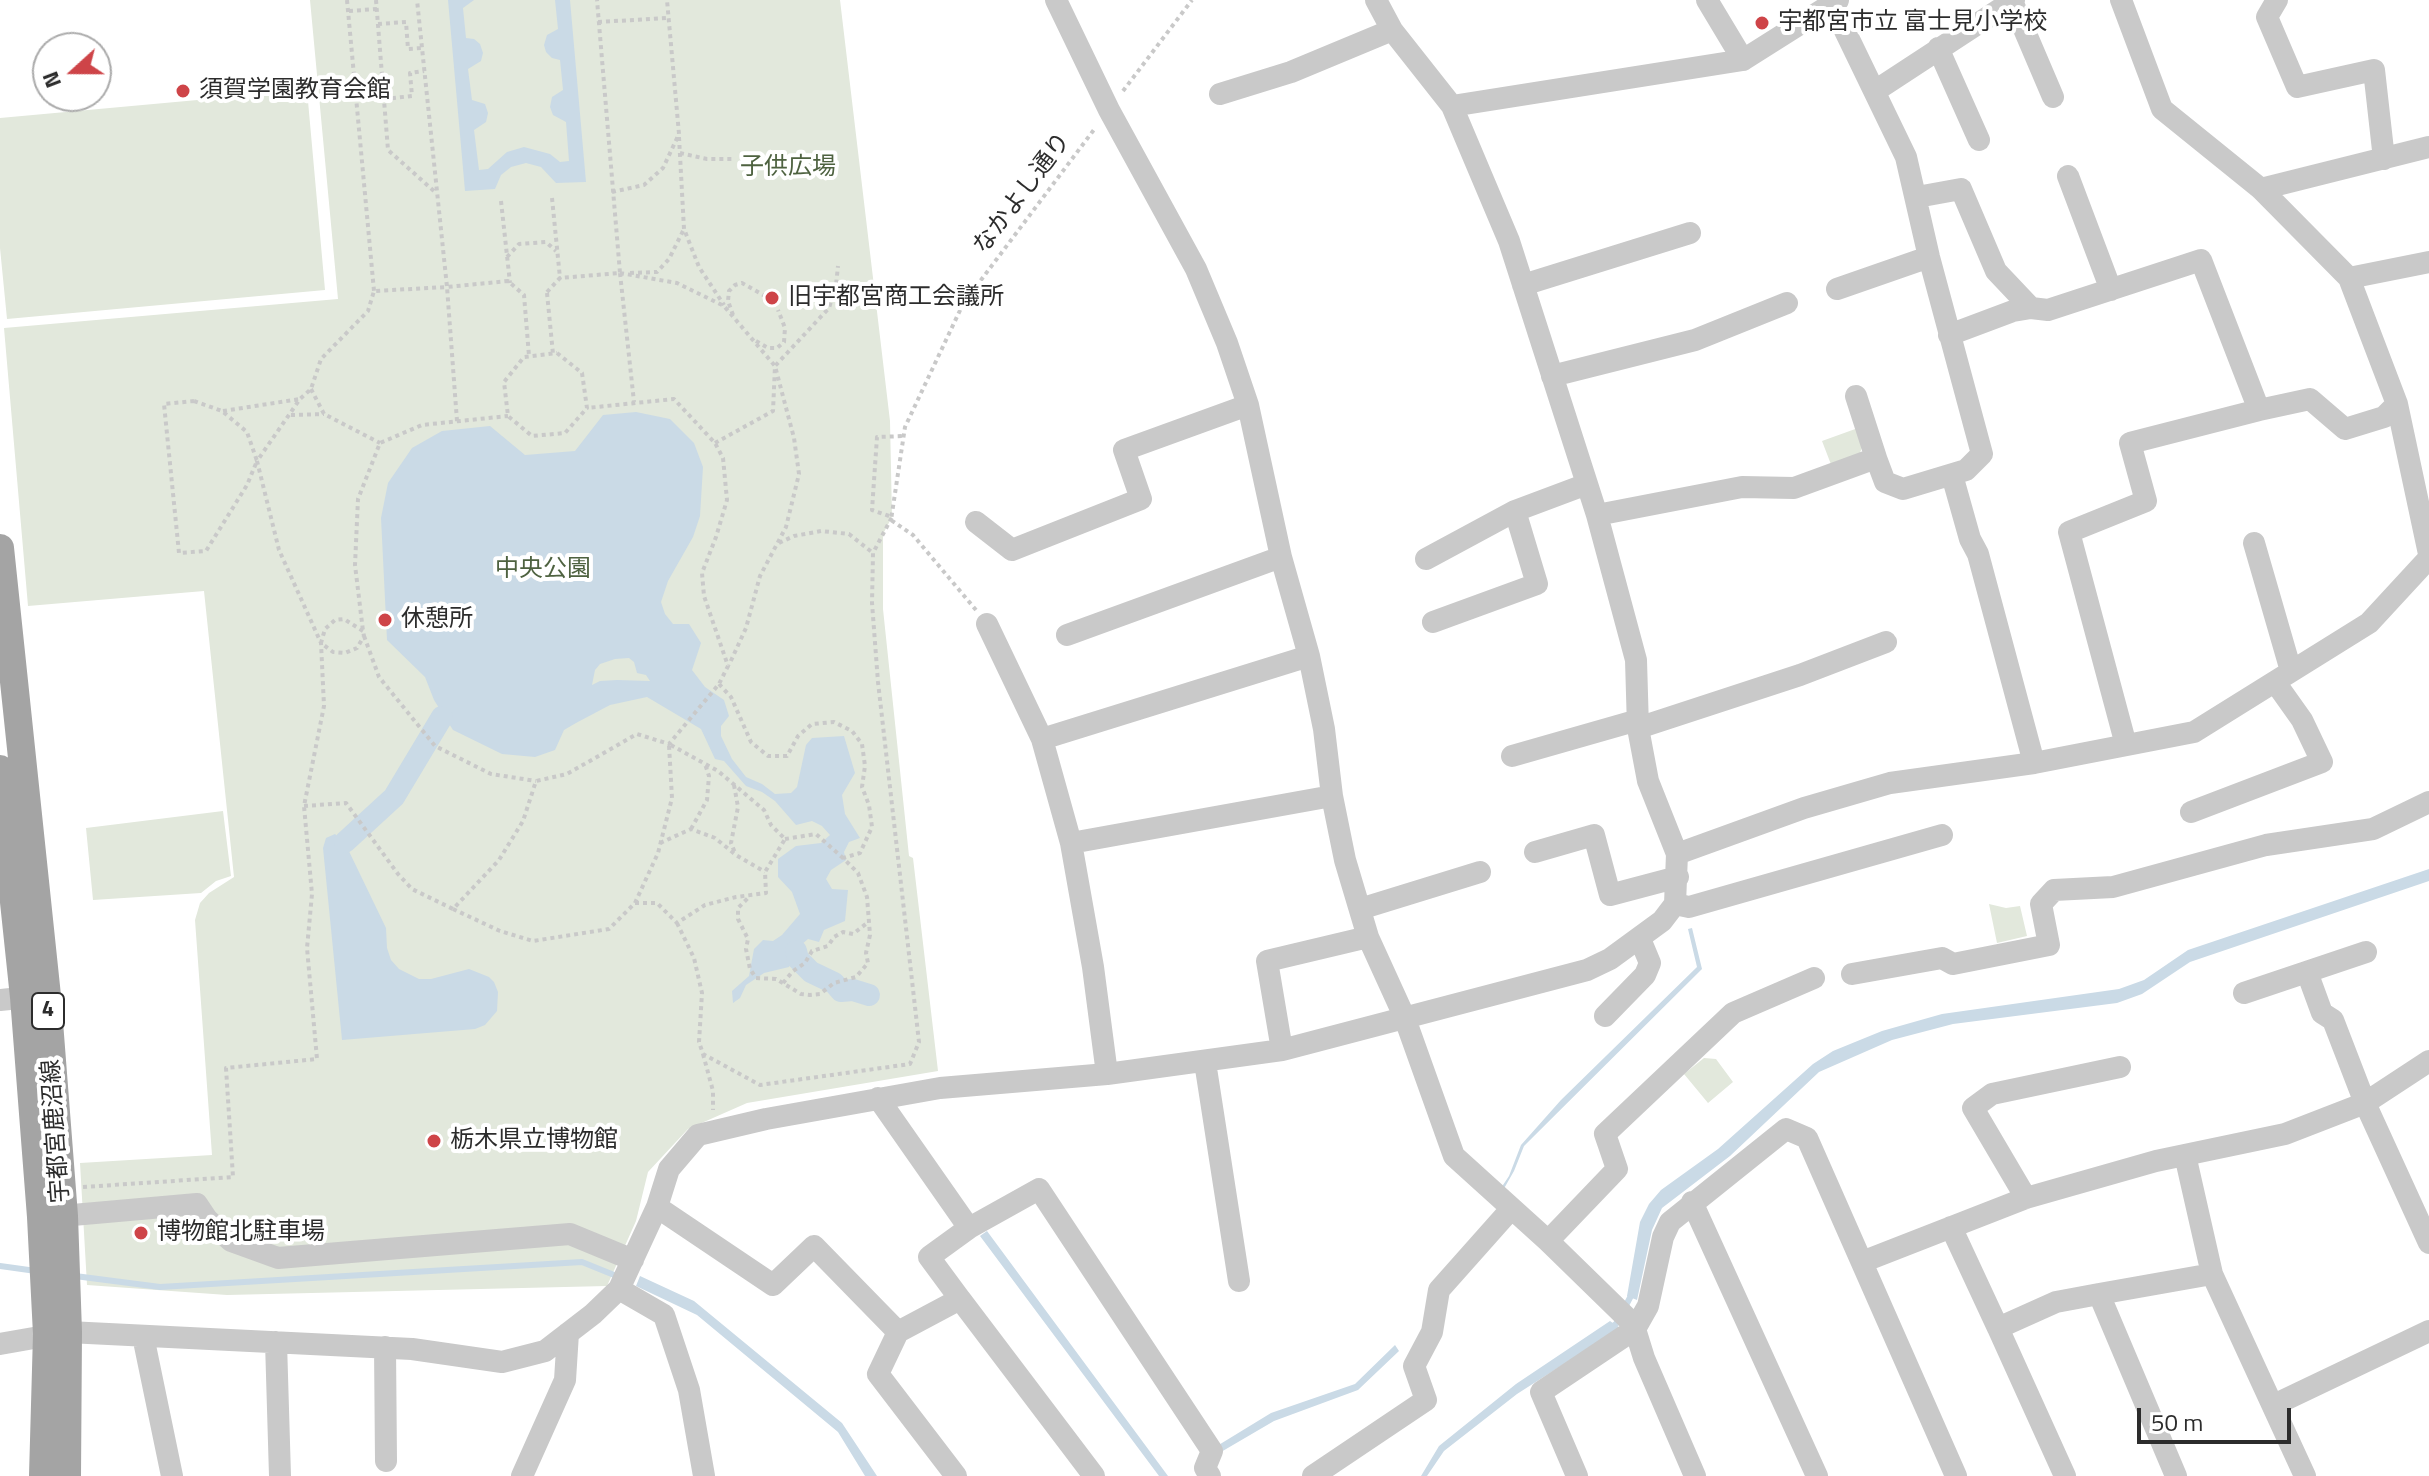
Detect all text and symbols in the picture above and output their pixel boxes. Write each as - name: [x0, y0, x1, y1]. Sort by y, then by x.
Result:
- place label: 宇都宮市立 富士見小学校: [1778, 9, 2047, 37]
- marker: 宇都宮市立 富士見小学校: [1753, 14, 1771, 32]
- north arrow: [32, 32, 112, 112]
- text: N: [33, 67, 70, 93]
- place label: 須賀学園教育会館: [199, 77, 391, 105]
- marker: 須賀学園教育会館: [174, 82, 192, 100]
- street label: なかよし通り: [968, 128, 1078, 260]
- park label: 子供広場: [740, 154, 836, 182]
- place label: 旧宇都宮商工会議所: [788, 284, 1004, 312]
- marker: 旧宇都宮商工会議所: [763, 289, 781, 307]
- park label: 中央公園: [495, 556, 591, 584]
- place label: 休憩所: [401, 606, 473, 634]
- marker: 休憩所: [376, 611, 394, 629]
- road number: 4: [32, 993, 64, 1029]
- street label: 宇都宮鹿沼線: [38, 1058, 76, 1204]
- place label: 栃木県立博物館: [450, 1127, 618, 1155]
- marker: 栃木県立博物館: [425, 1132, 443, 1150]
- place label: 博物館北駐車場: [157, 1219, 325, 1247]
- marker: 博物館北駐車場: [132, 1224, 150, 1242]
- scale bar: [2141, 1392, 2295, 1442]
- text: 50 m: [2151, 1404, 2203, 1440]

